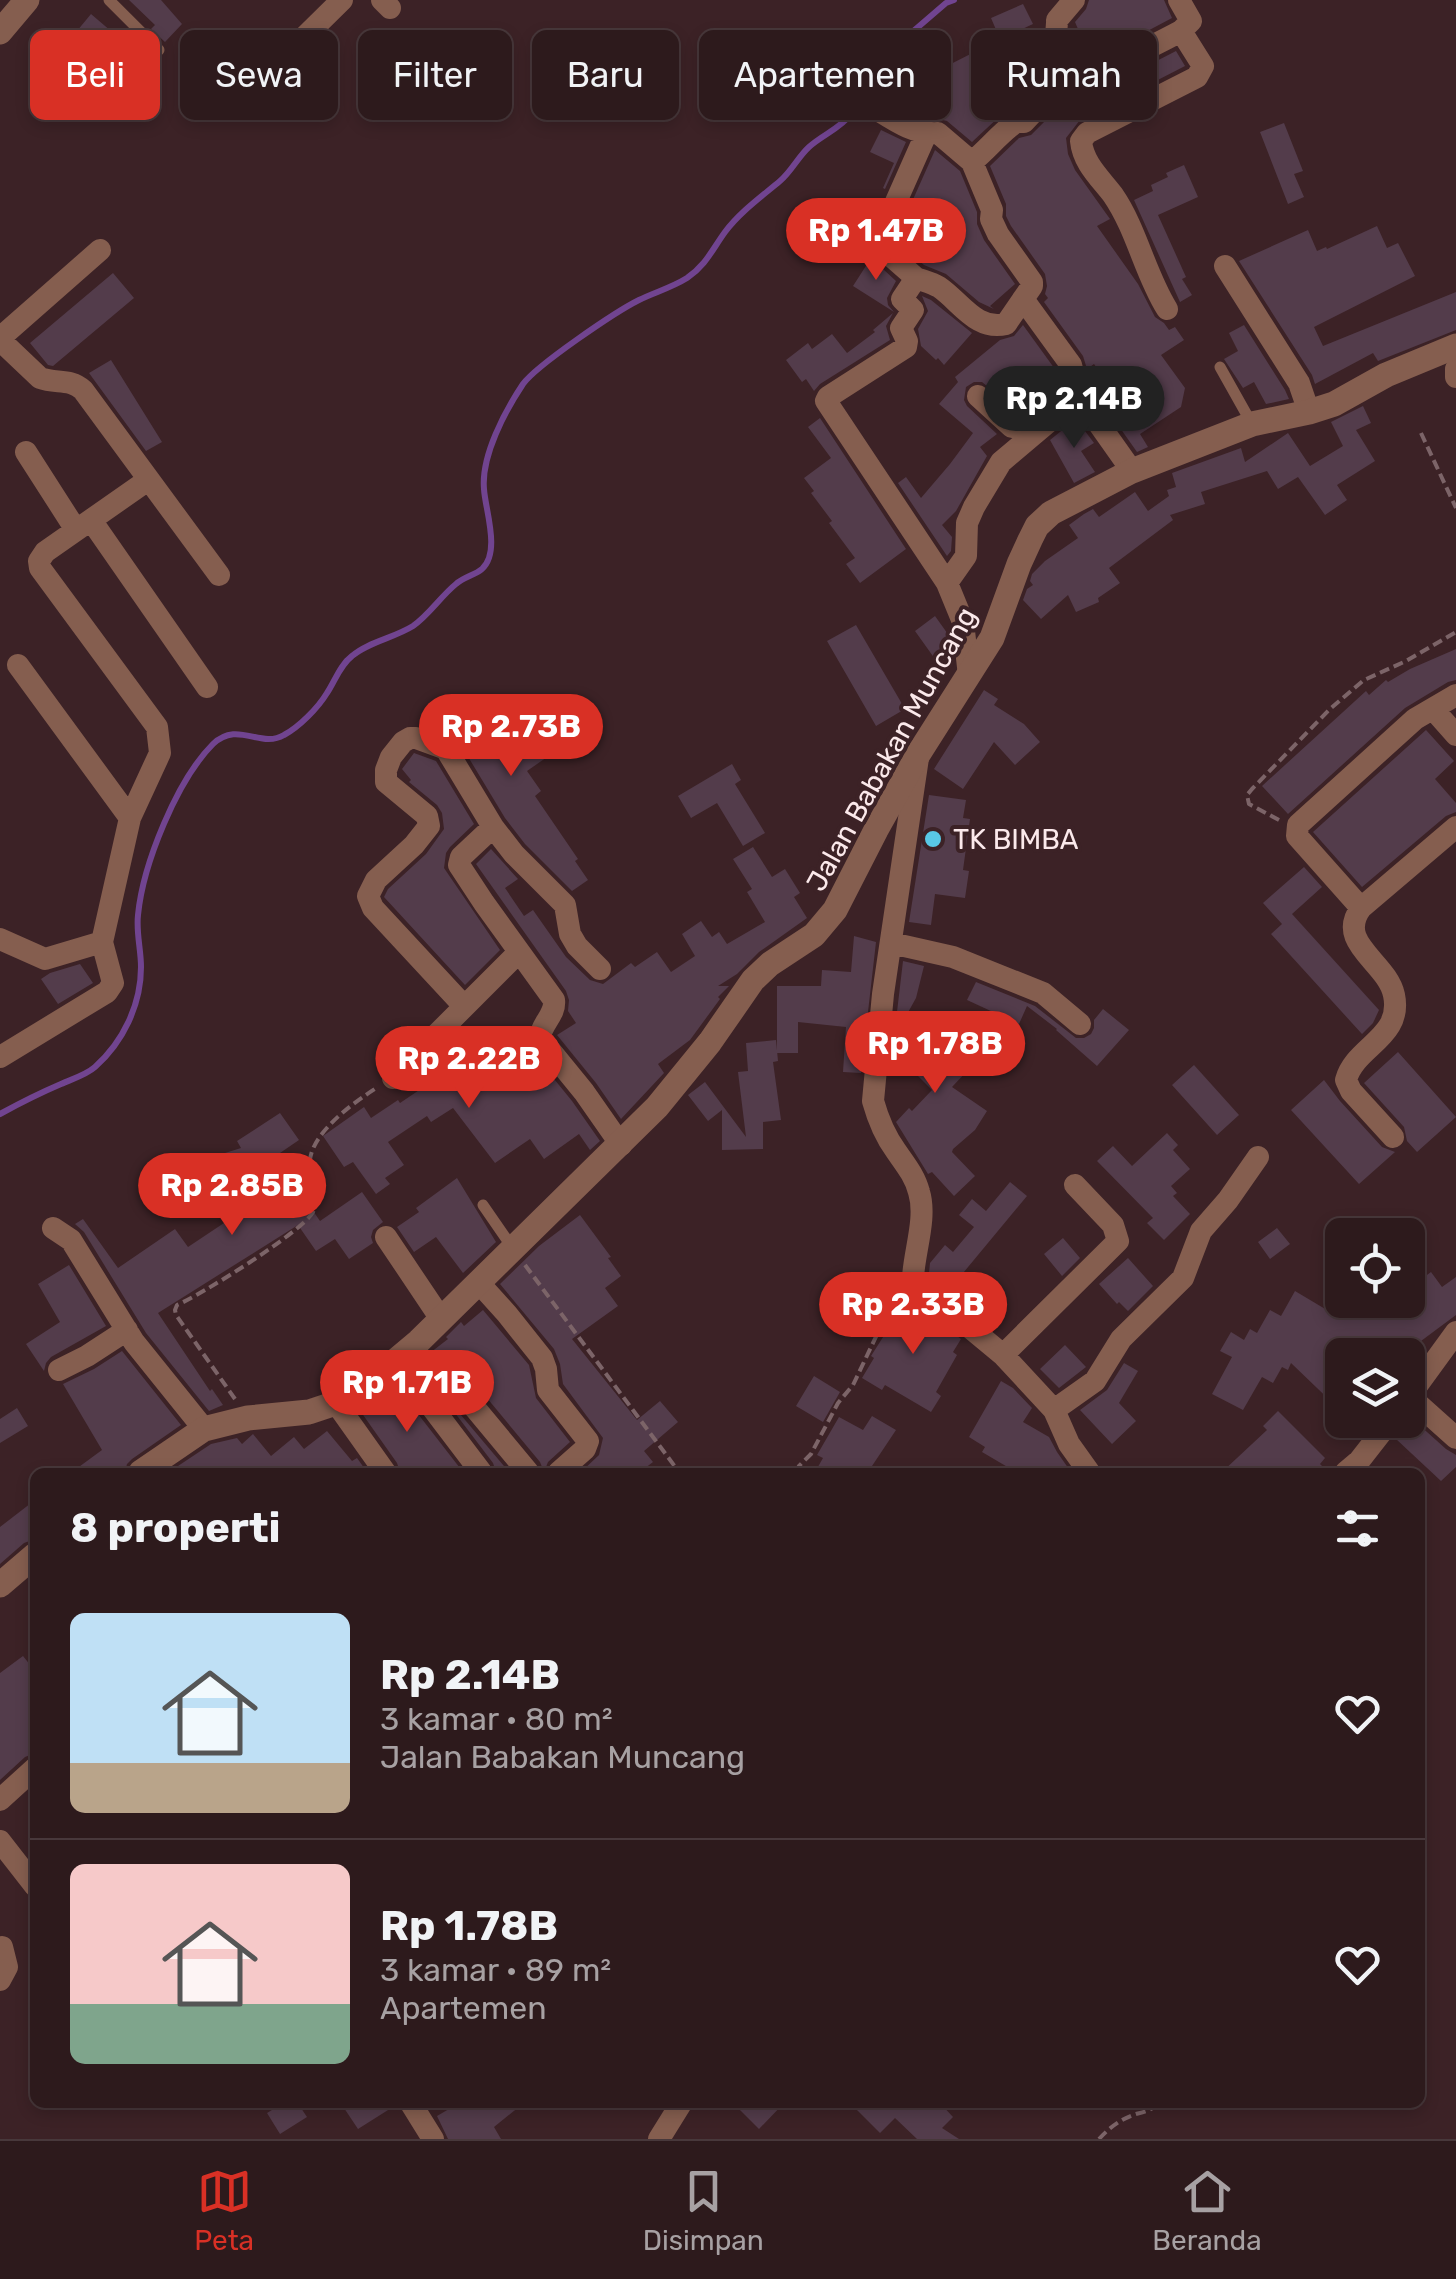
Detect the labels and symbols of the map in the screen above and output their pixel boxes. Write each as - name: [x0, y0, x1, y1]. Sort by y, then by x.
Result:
- pin: Rp 1.47B: [773, 198, 979, 283]
- pin: Rp 2.14B: [971, 366, 1177, 451]
- street label: Jalan Babakan Muncang: [800, 601, 983, 897]
- pin: Rp 2.73B: [408, 694, 614, 779]
- place label: TK BIMBA: [953, 823, 1079, 856]
- marker: TK BIMBA: [922, 828, 944, 850]
- pin: Rp 1.78B: [832, 1011, 1038, 1096]
- pin: Rp 2.22B: [366, 1026, 572, 1111]
- pin: Rp 2.85B: [129, 1153, 335, 1238]
- pin: Rp 2.33B: [810, 1272, 1016, 1357]
- pin: Rp 1.71B: [304, 1350, 510, 1435]

